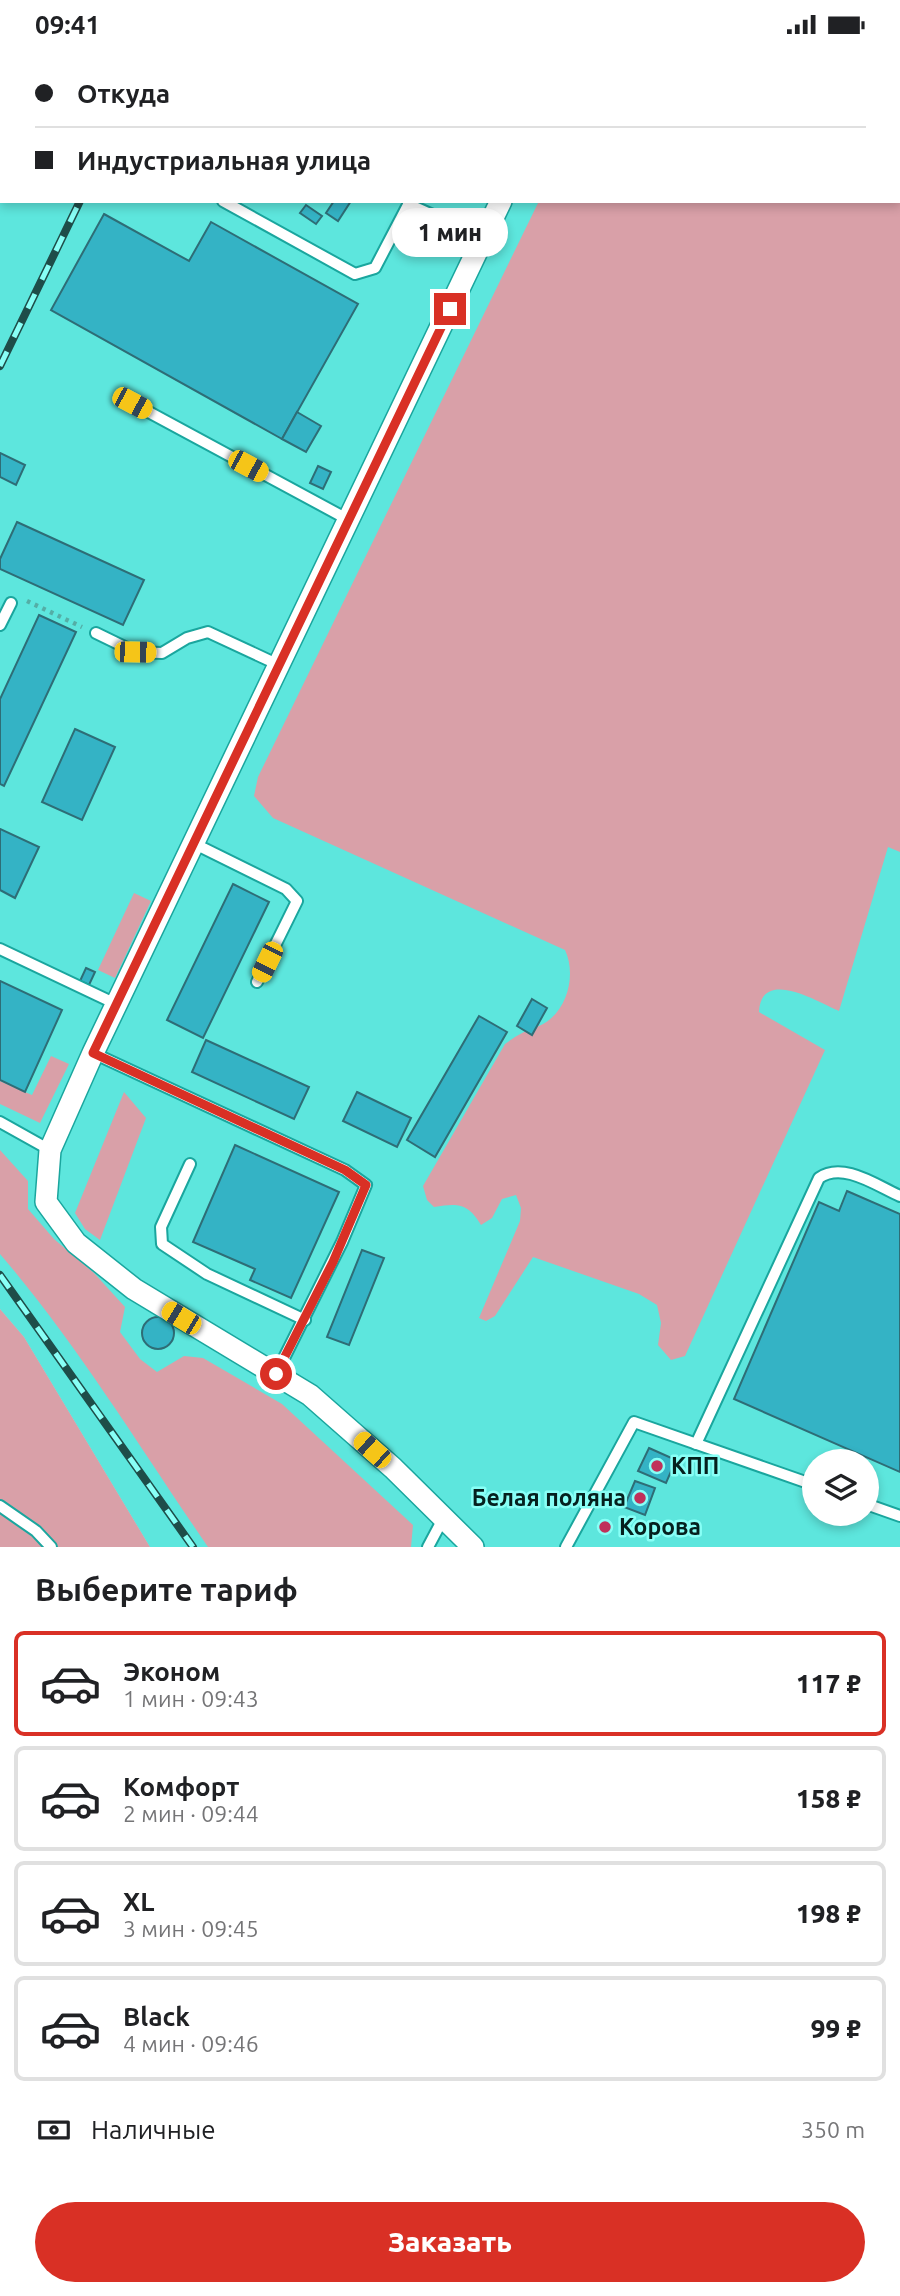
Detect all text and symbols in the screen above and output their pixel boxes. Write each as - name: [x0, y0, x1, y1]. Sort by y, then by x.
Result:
- text: 09:41: [35, 10, 100, 39]
- text: Откуда: [77, 79, 170, 108]
- text: Индустриальная улица: [77, 146, 371, 175]
- callout: 1 мин: [392, 208, 508, 257]
- text: 1 мин: [418, 220, 482, 245]
- route end: [434, 293, 466, 325]
- car: [109, 384, 156, 422]
- car: [225, 447, 272, 485]
- car: [114, 641, 157, 663]
- car: [249, 939, 286, 985]
- car: [158, 1298, 205, 1338]
- route start: [260, 1358, 292, 1390]
- car: [350, 1428, 395, 1472]
- map controls: [802, 1449, 879, 1526]
- button: layers: [802, 1449, 879, 1526]
- place label: КПП: [671, 1453, 719, 1478]
- marker: КПП: [649, 1458, 665, 1474]
- place label: Белая поляна: [472, 1485, 626, 1510]
- marker: Белая поляна: [632, 1490, 648, 1506]
- place label: Корова: [619, 1514, 701, 1539]
- marker: Корова: [597, 1519, 613, 1535]
- text: Выберите тариф: [35, 1571, 298, 1607]
- icon: car: [39, 1652, 102, 1715]
- text: Эконом: [123, 1657, 220, 1686]
- text: 117 ₽: [796, 1669, 861, 1698]
- text: 1 мин · 09:43: [123, 1686, 259, 1711]
- icon: car: [39, 1767, 102, 1830]
- text: Комфорт: [123, 1772, 239, 1801]
- text: 158 ₽: [796, 1784, 861, 1813]
- text: 2 мин · 09:44: [123, 1801, 259, 1826]
- icon: car: [39, 1882, 102, 1945]
- text: XL: [123, 1887, 154, 1916]
- text: 198 ₽: [796, 1899, 861, 1928]
- text: 3 мин · 09:45: [123, 1916, 259, 1941]
- icon: car: [39, 1997, 102, 2060]
- text: Black: [123, 2002, 190, 2031]
- text: 99 ₽: [811, 2014, 861, 2043]
- text: 4 мин · 09:46: [123, 2031, 259, 2056]
- icon: cash: [35, 2111, 73, 2149]
- text: Наличные: [91, 2115, 216, 2144]
- text: 350 m: [801, 2117, 865, 2142]
- button: Заказать: [35, 2202, 865, 2282]

